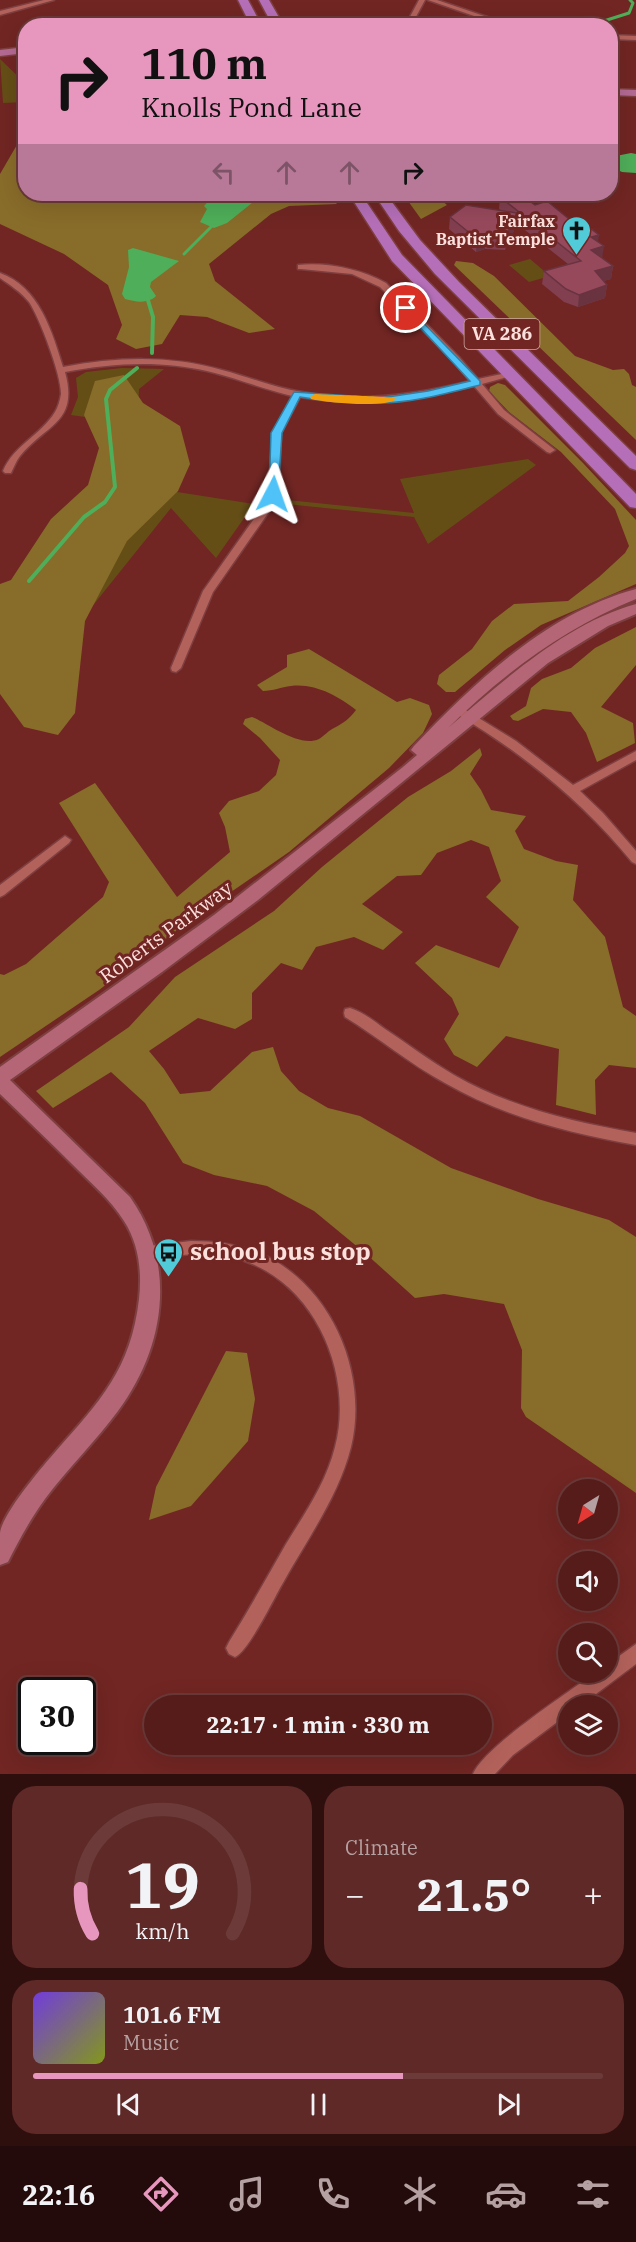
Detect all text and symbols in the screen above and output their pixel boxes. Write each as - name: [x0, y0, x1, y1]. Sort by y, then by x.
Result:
- text: 110 m: [141, 36, 267, 91]
- icon: right: [42, 42, 120, 120]
- text: Knolls Pond Lane: [141, 89, 362, 124]
- icon: left: [207, 156, 240, 189]
- icon: ahead: [270, 156, 303, 189]
- icon: ahead: [333, 156, 366, 189]
- icon: right: [396, 156, 429, 189]
- place label: Fairfax Baptist Temple: [436, 211, 556, 249]
- church icon: Fairfax Baptist Temple: [560, 214, 592, 256]
- pin: [380, 282, 431, 333]
- icon: arrive: [389, 291, 422, 324]
- road number: VA 286: [464, 319, 540, 349]
- position arrow: [241, 462, 305, 526]
- street label: Roberts Parkway: [94, 874, 238, 989]
- place label: school bus stop: [190, 1235, 371, 1267]
- bus stop icon: school bus stop: [153, 1236, 185, 1278]
- north arrow: [558, 1479, 618, 1539]
- map controls: [558, 1479, 618, 1755]
- button: sound: [558, 1551, 618, 1611]
- button: search: [558, 1623, 618, 1683]
- speed limit sign: 30: [18, 1677, 96, 1755]
- button: layers: [558, 1695, 618, 1755]
- text: 22:17 · 1 min · 330 m: [206, 1710, 430, 1739]
- text: Climate: [345, 1834, 418, 1861]
- text: 19: [125, 1844, 199, 1925]
- text: 21.5°: [417, 1865, 531, 1923]
- text: −: [345, 1873, 365, 1916]
- text: +: [583, 1873, 603, 1916]
- text: km/h: [135, 1917, 189, 1945]
- text: 101.6 FM: [123, 2000, 221, 2029]
- text: Music: [123, 2029, 179, 2056]
- icon: previous: [112, 2088, 145, 2121]
- icon: pause: [302, 2088, 335, 2121]
- icon: next: [492, 2088, 525, 2121]
- icon: directions: [140, 2173, 182, 2215]
- icon: music: [226, 2173, 268, 2215]
- icon: phone: [312, 2173, 354, 2215]
- icon: climate: [399, 2173, 441, 2215]
- icon: car: [485, 2173, 527, 2215]
- icon: filters: [572, 2173, 614, 2215]
- text: 22:16: [22, 2177, 95, 2212]

